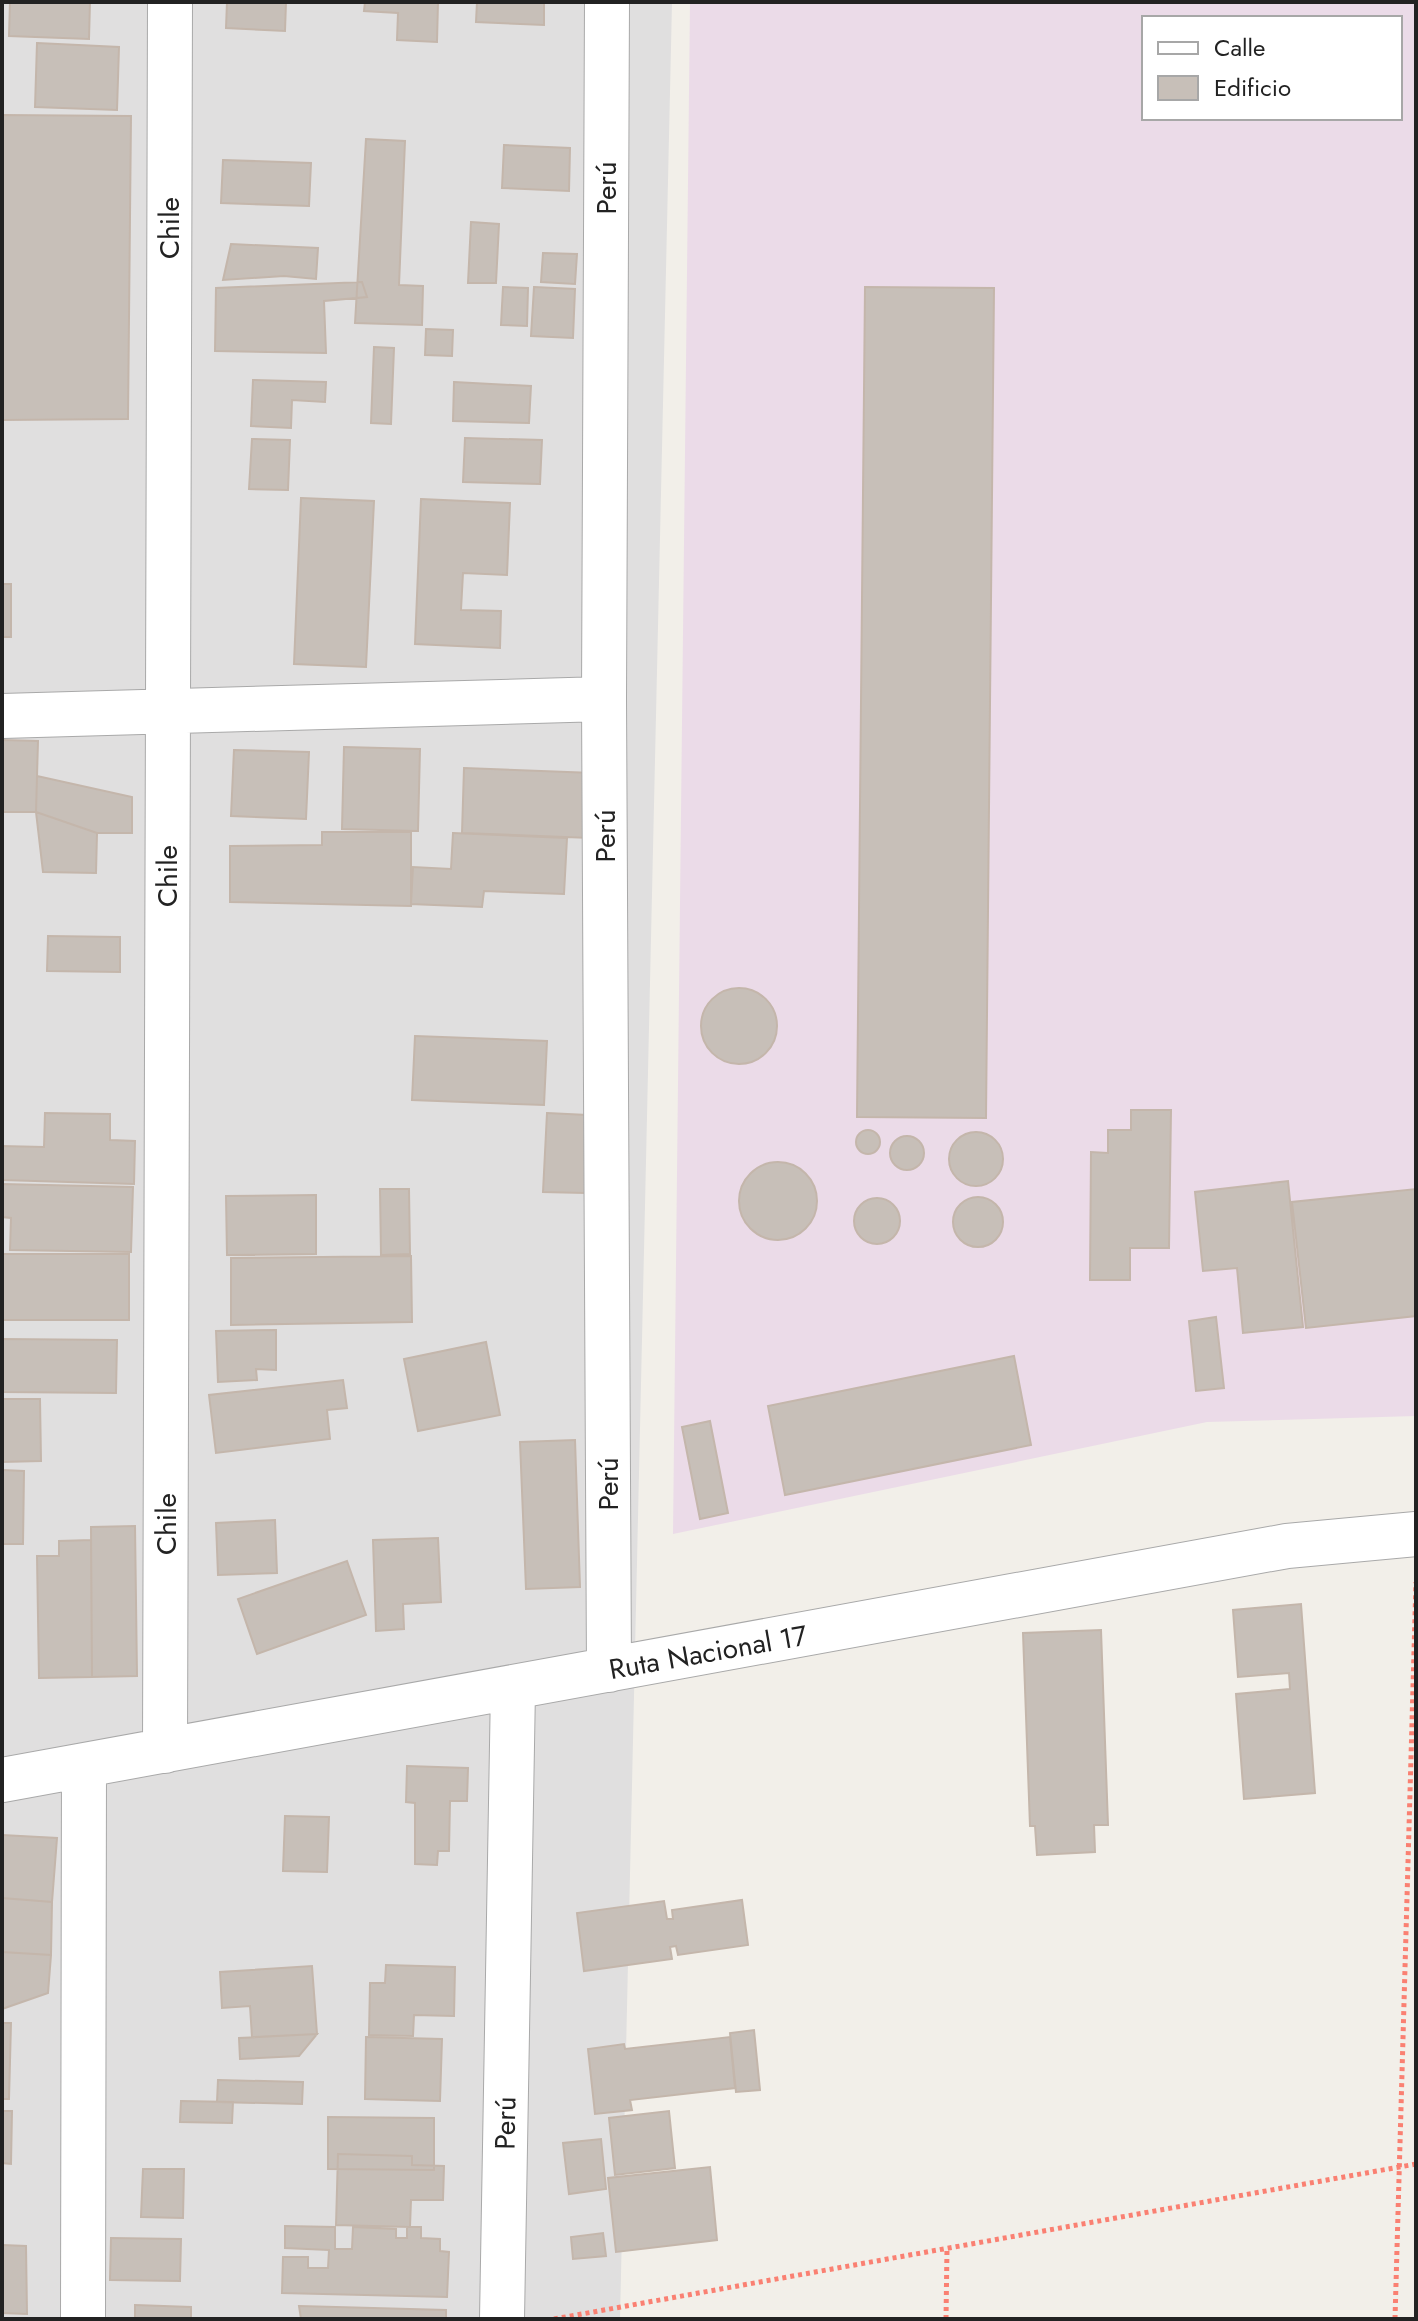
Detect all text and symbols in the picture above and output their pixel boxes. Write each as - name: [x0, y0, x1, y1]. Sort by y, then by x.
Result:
- legend: [1142, 16, 1402, 120]
- text: Calle: [1214, 30, 1265, 65]
- text: Edificio: [1214, 70, 1291, 105]
- street label: Perú: [586, 161, 627, 215]
- street label: Chile: [149, 197, 190, 259]
- street label: Perú: [585, 809, 626, 863]
- street label: Chile: [147, 845, 188, 907]
- street label: Perú: [588, 1457, 629, 1511]
- street label: Chile: [146, 1493, 187, 1555]
- street label: Ruta Nacional 17: [606, 1615, 811, 1690]
- street label: Perú: [485, 2096, 526, 2150]

